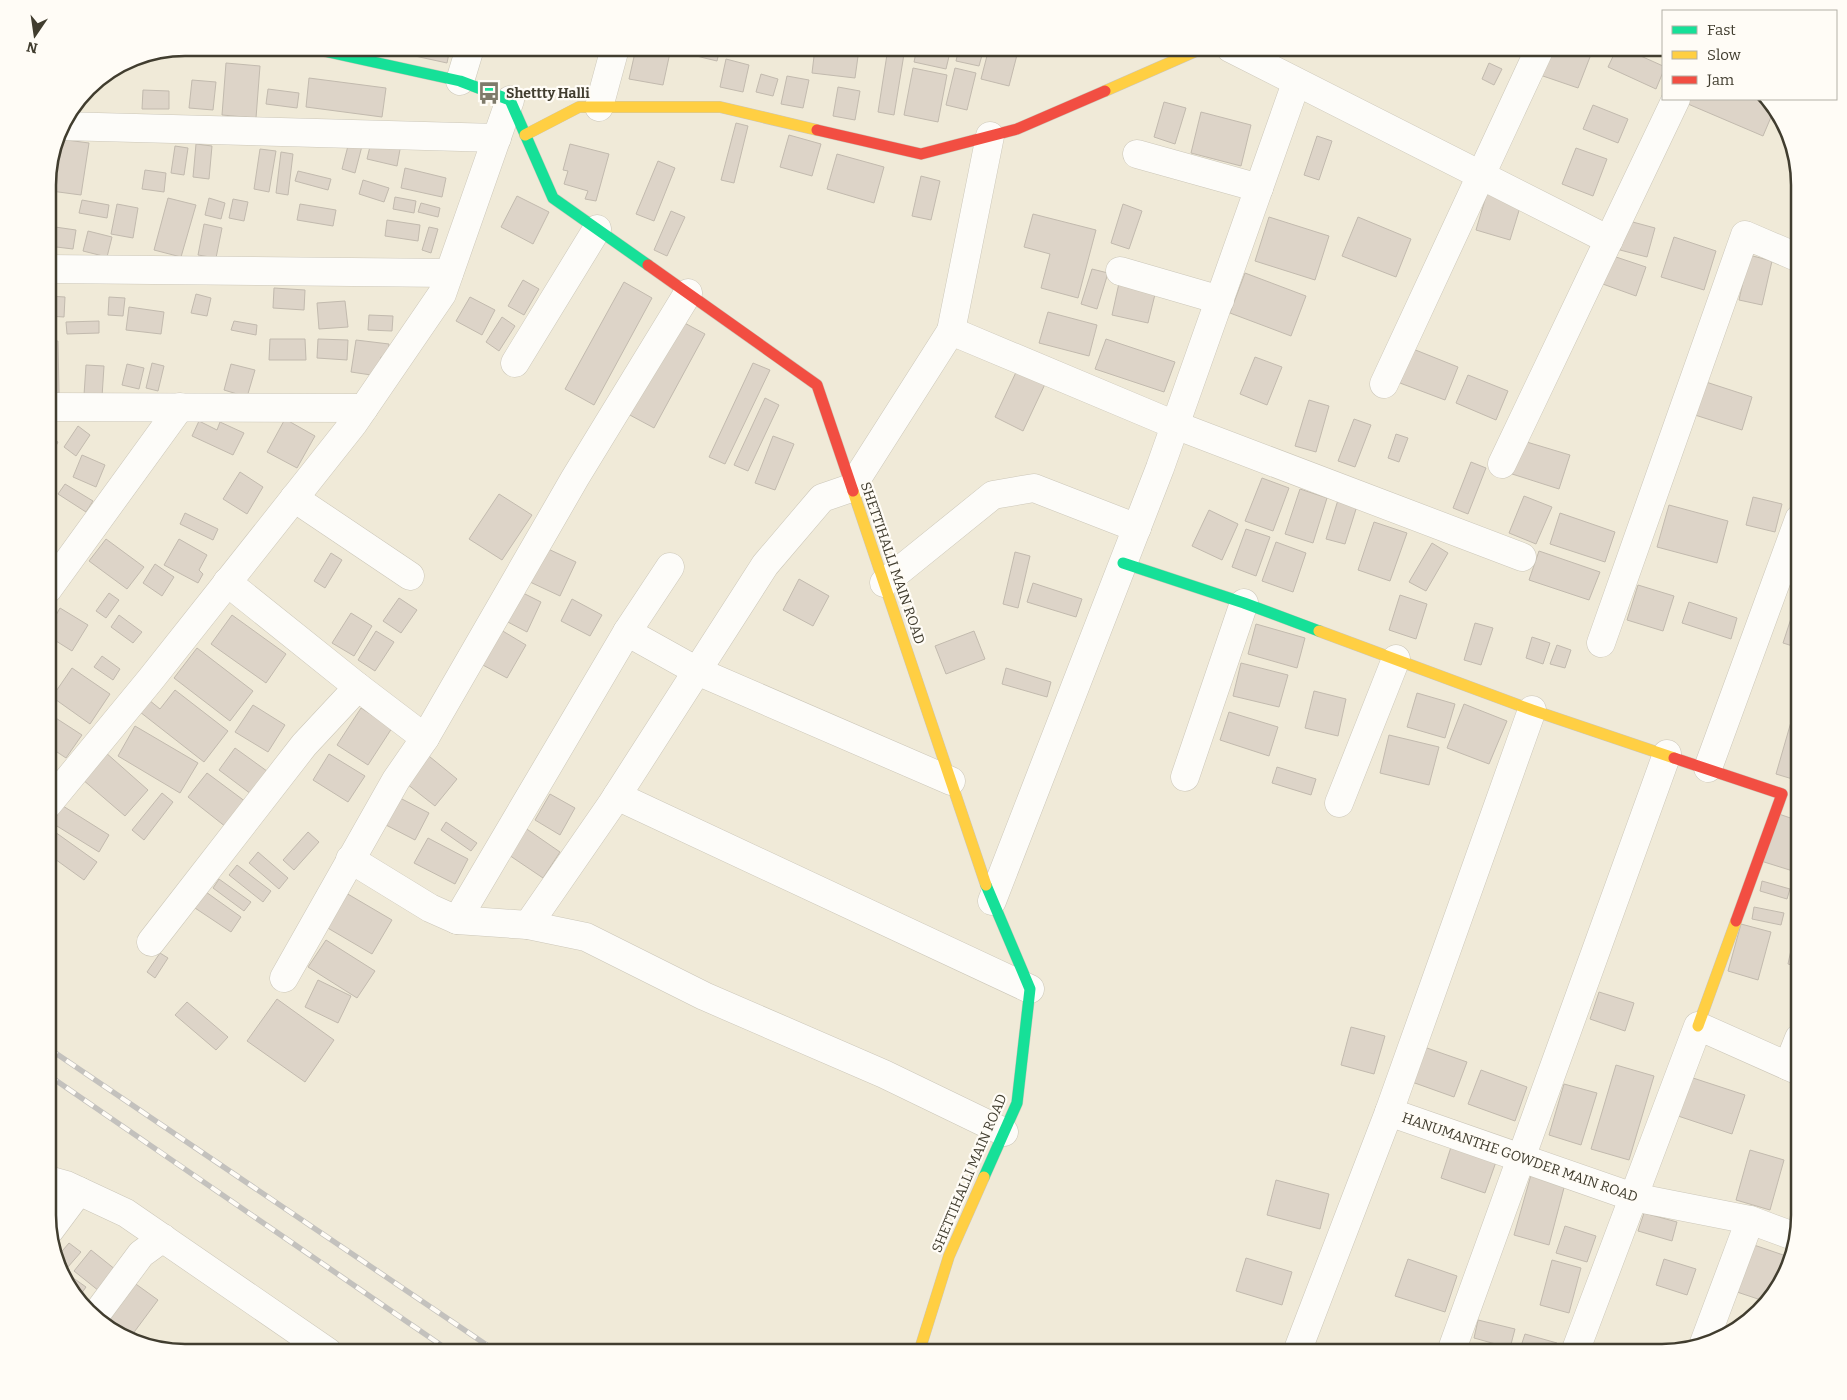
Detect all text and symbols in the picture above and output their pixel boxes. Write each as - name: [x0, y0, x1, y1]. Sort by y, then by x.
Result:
- north arrow: [10, 10, 60, 60]
- legend: [1662, 10, 1837, 100]
- text: Fast: [1707, 21, 1736, 39]
- text: N: [25, 38, 39, 57]
- text: Slow: [1707, 46, 1742, 64]
- text: Jam: [1706, 71, 1735, 89]
- bus stop icon: Shettty Halli: [476, 80, 502, 106]
- place label: Shettty Halli: [506, 85, 590, 102]
- street label: SHETTIHALLI MAIN ROAD: [857, 480, 928, 647]
- street label: SHETTIHALLI MAIN ROAD: [928, 1091, 1011, 1255]
- street label: HANUMANTHE GOWDER MAIN ROAD: [1400, 1109, 1640, 1206]

